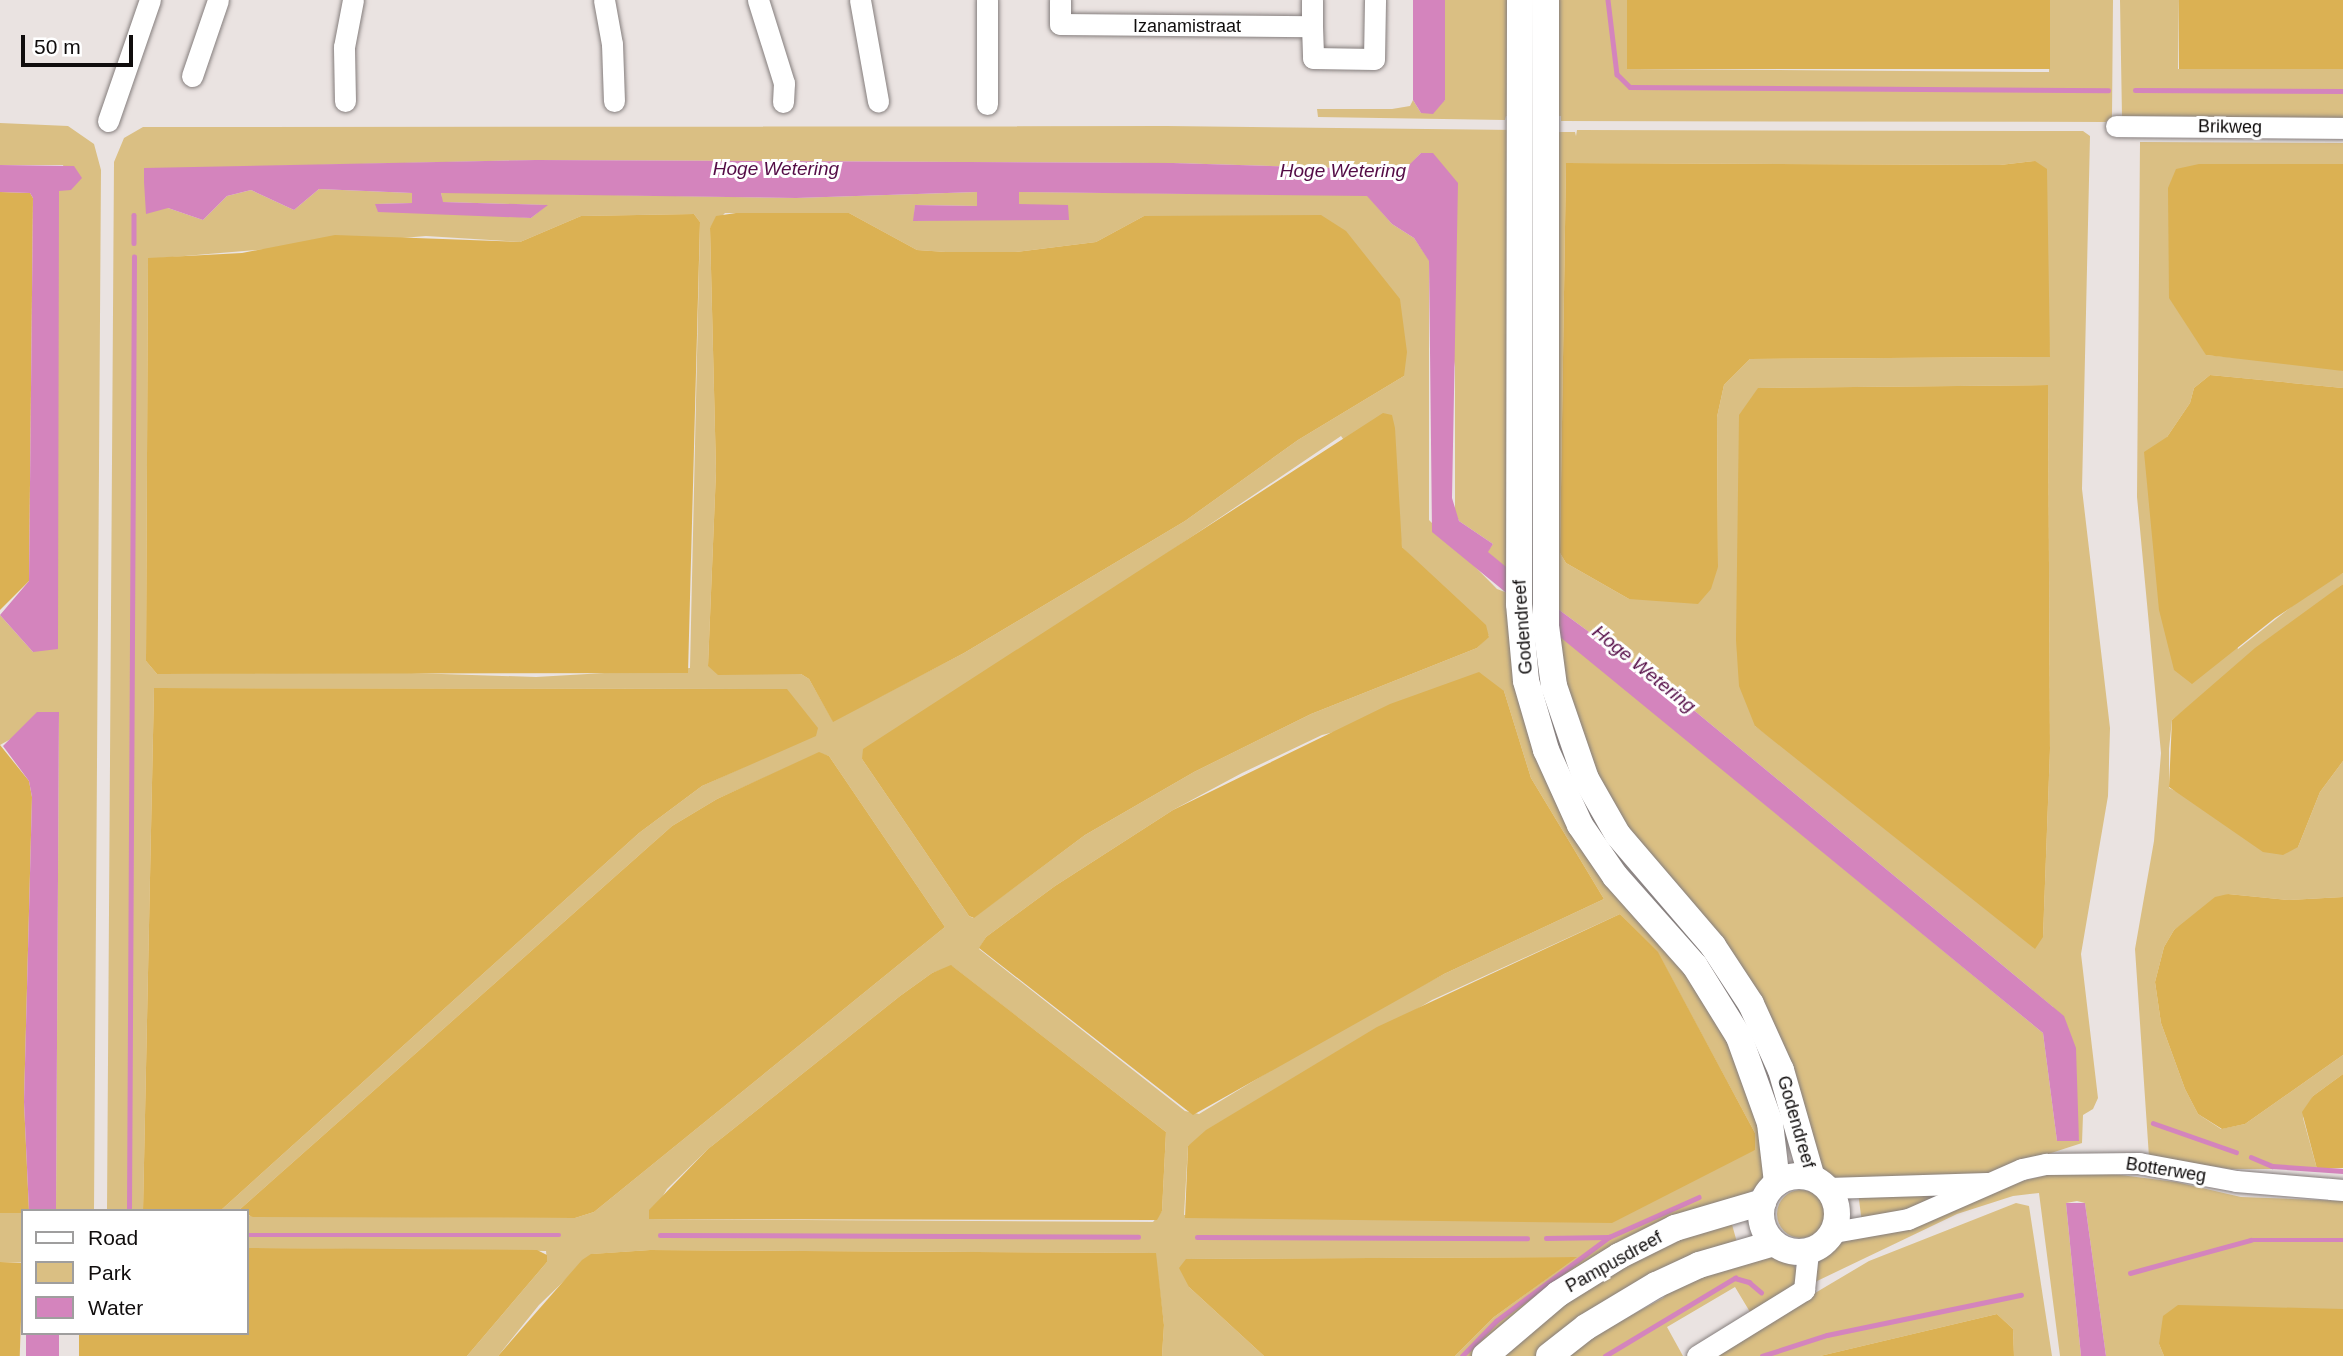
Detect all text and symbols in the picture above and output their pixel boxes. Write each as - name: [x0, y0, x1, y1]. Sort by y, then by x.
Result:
- street label: Izanamistraat: [1133, 15, 1241, 37]
- scale bar: [24, 21, 136, 65]
- text: 50 m: [34, 35, 81, 58]
- street label: Brikweg: [2198, 116, 2262, 138]
- water label: Hoge Wetering: [713, 158, 839, 180]
- water label: Hoge Wetering: [1280, 160, 1406, 182]
- street label: Godendreef: [1509, 579, 1537, 675]
- water label: Hoge Wetering: [1588, 620, 1700, 718]
- street label: Godendreef: [1773, 1073, 1819, 1171]
- street label: Botterweg: [2124, 1153, 2208, 1187]
- legend: [21, 1209, 248, 1335]
- text: Road: [88, 1226, 138, 1249]
- street label: Pampusdreef: [1562, 1227, 1666, 1297]
- text: Park: [88, 1261, 131, 1284]
- text: Water: [88, 1296, 143, 1319]

